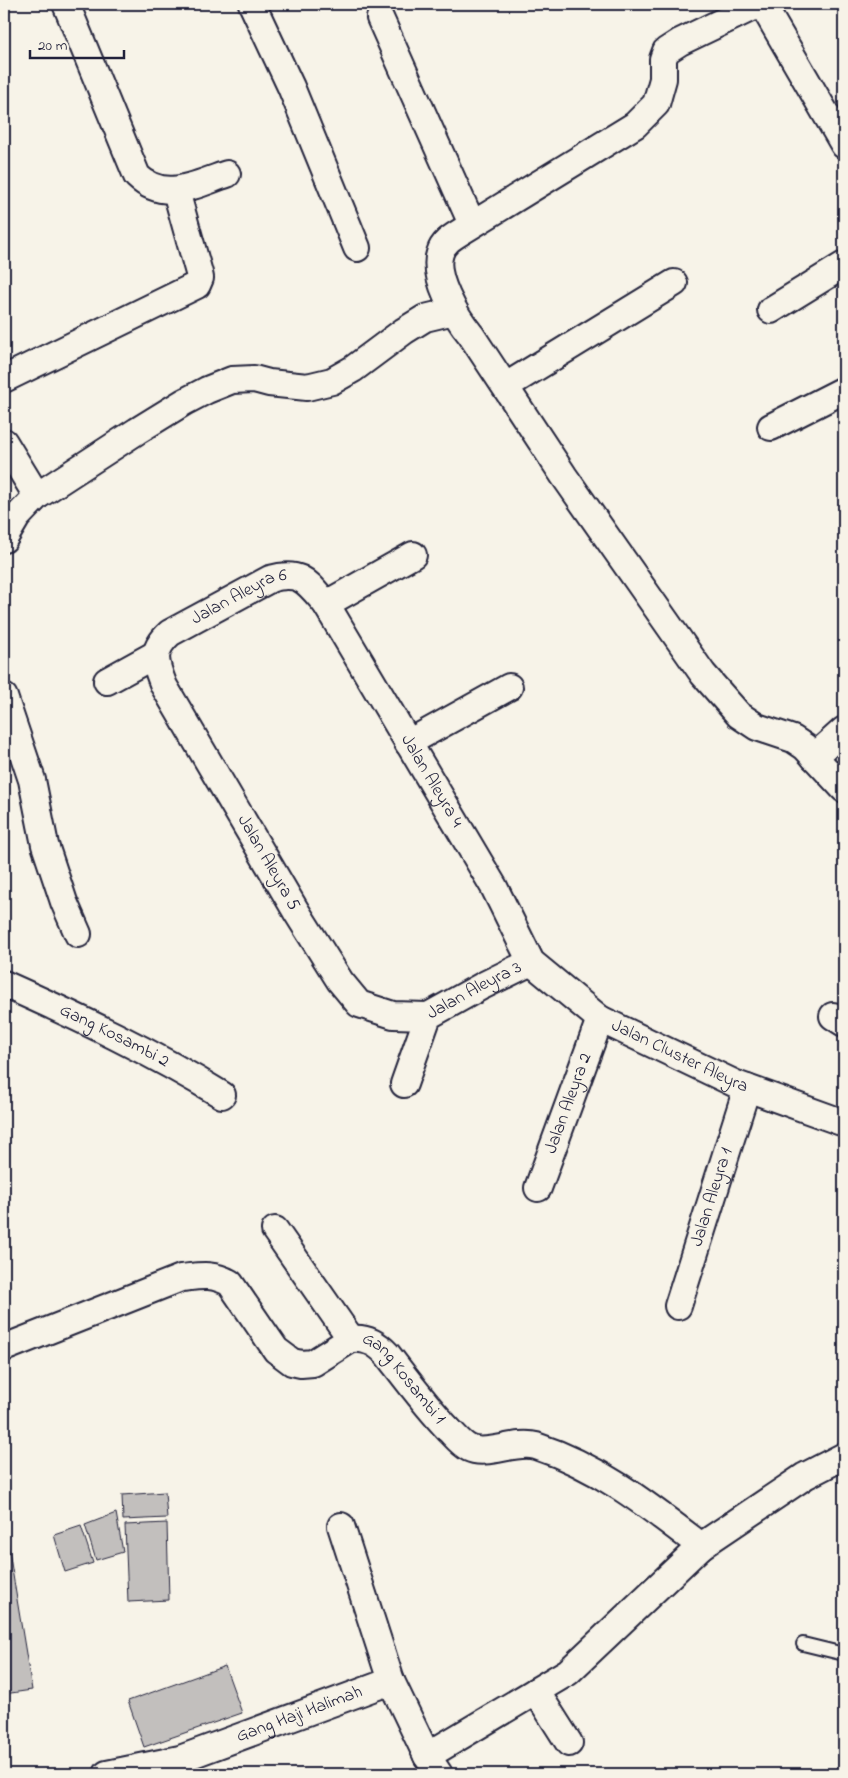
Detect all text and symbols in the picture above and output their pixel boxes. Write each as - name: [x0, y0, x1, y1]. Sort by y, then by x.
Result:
- scale bar: [30, 28, 124, 60]
- text: 20 m: [38, 35, 68, 57]
- street label: Jalan Aleyra 6: [187, 563, 288, 632]
- street label: Jalan Aleyra 4: [394, 730, 469, 833]
- street label: Jalan Aleyra 5: [230, 810, 306, 916]
- street label: Jalan Aleyra 3: [422, 955, 527, 1027]
- street label: Gang Kosambi 2: [55, 998, 174, 1075]
- street label: Jalan Cluster Aleyra: [607, 1013, 751, 1100]
- street label: Jalan Aleyra 2: [539, 1049, 599, 1158]
- street label: Jalan Aleyra 1: [685, 1144, 740, 1250]
- street label: Gang Kosambi 1: [359, 1326, 452, 1431]
- street label: Gang Haji Halimah: [233, 1680, 366, 1750]

